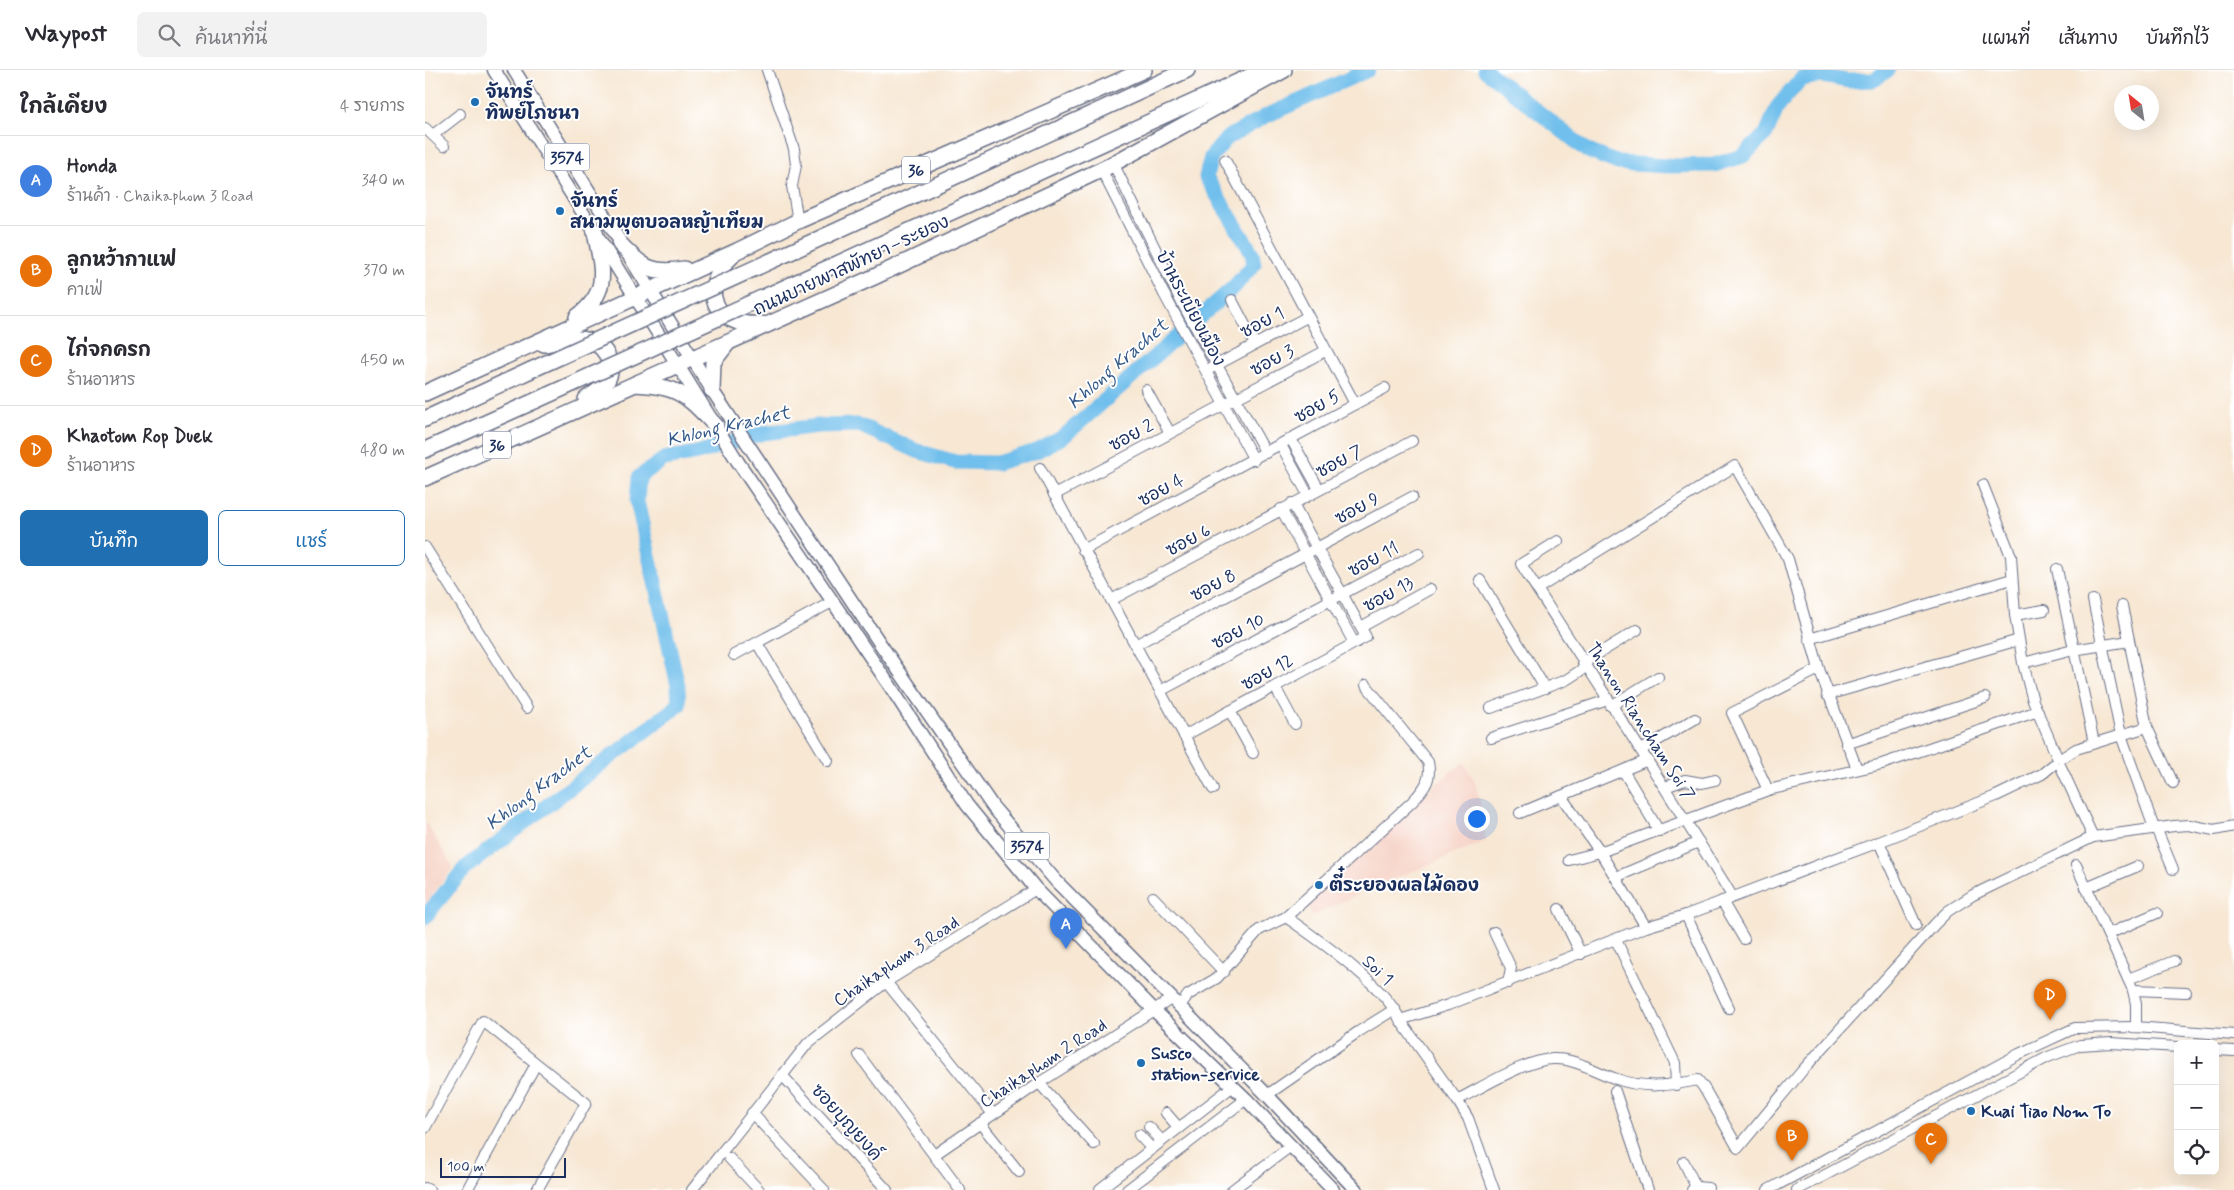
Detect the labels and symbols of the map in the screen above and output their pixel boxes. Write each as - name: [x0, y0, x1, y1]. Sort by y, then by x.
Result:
- place label: จันทร์ ทิพย์โภชนา: [485, 79, 579, 126]
- north arrow: [2114, 85, 2159, 130]
- marker: จันทร์ ทิพย์โภชนา: [469, 96, 481, 108]
- road number: 3574: [545, 144, 589, 170]
- road number: 36: [902, 156, 930, 184]
- place label: จันทร์ สนามพุตบอลหญ้าเทียม: [570, 188, 764, 235]
- marker: จันทร์ สนามพุตบอลหญ้าเทียม: [554, 205, 566, 217]
- street label: ถนนบายพาสพัทยา–ระยอง: [750, 210, 953, 322]
- street label: บ้านระเบียงเมือง: [1150, 246, 1232, 371]
- street label: ซอย 1: [1236, 301, 1289, 344]
- water label: Khlong Krachet: [1062, 313, 1176, 416]
- street label: ซอย 3: [1246, 339, 1299, 382]
- street label: ซอย 5: [1290, 384, 1345, 429]
- water label: Khlong Krachet: [664, 400, 794, 455]
- street label: ซอย 2: [1105, 414, 1158, 458]
- road number: 36: [483, 432, 511, 458]
- street label: ซอย 7: [1312, 440, 1367, 484]
- street label: ซอย 4: [1134, 469, 1189, 513]
- street label: ซอย 9: [1331, 487, 1384, 531]
- street label: ซอย 6: [1162, 519, 1215, 563]
- street label: ซอย 11: [1344, 537, 1403, 583]
- street label: ซอย 8: [1186, 564, 1241, 608]
- street label: ซอย 13: [1359, 571, 1418, 618]
- street label: ซอย 10: [1208, 608, 1269, 656]
- street label: Thanon Riancham Soi 7: [1580, 638, 1700, 805]
- street label: ซอย 12: [1237, 649, 1298, 697]
- water label: Khlong Krachet: [481, 740, 599, 838]
- your location: [1464, 806, 1490, 832]
- road number: 3574: [1005, 832, 1049, 859]
- place label: ตี๋ระยองผลไม้ดอง: [1329, 866, 1479, 898]
- marker: ตี๋ระยองผลไม้ดอง: [1313, 879, 1325, 891]
- pin: A: [1050, 908, 1082, 949]
- street label: Chaikaphom 3 Road: [829, 911, 964, 1013]
- street label: Soi 1: [1356, 950, 1398, 991]
- pin: D: [2034, 979, 2066, 1020]
- street label: Chaikaphom 2 Road: [975, 1014, 1112, 1114]
- place label: Susco station-service: [1151, 1042, 1260, 1087]
- marker: Susco station-service: [1135, 1057, 1147, 1069]
- street label: ซอยบุญยงค์: [805, 1078, 889, 1167]
- place label: Kuai Tiao Nom To: [1981, 1100, 2111, 1124]
- marker: Kuai Tiao Nom To: [1965, 1105, 1977, 1117]
- pin: B: [1776, 1120, 1808, 1161]
- pin: C: [1915, 1123, 1947, 1164]
- scale bar: [440, 1155, 566, 1178]

